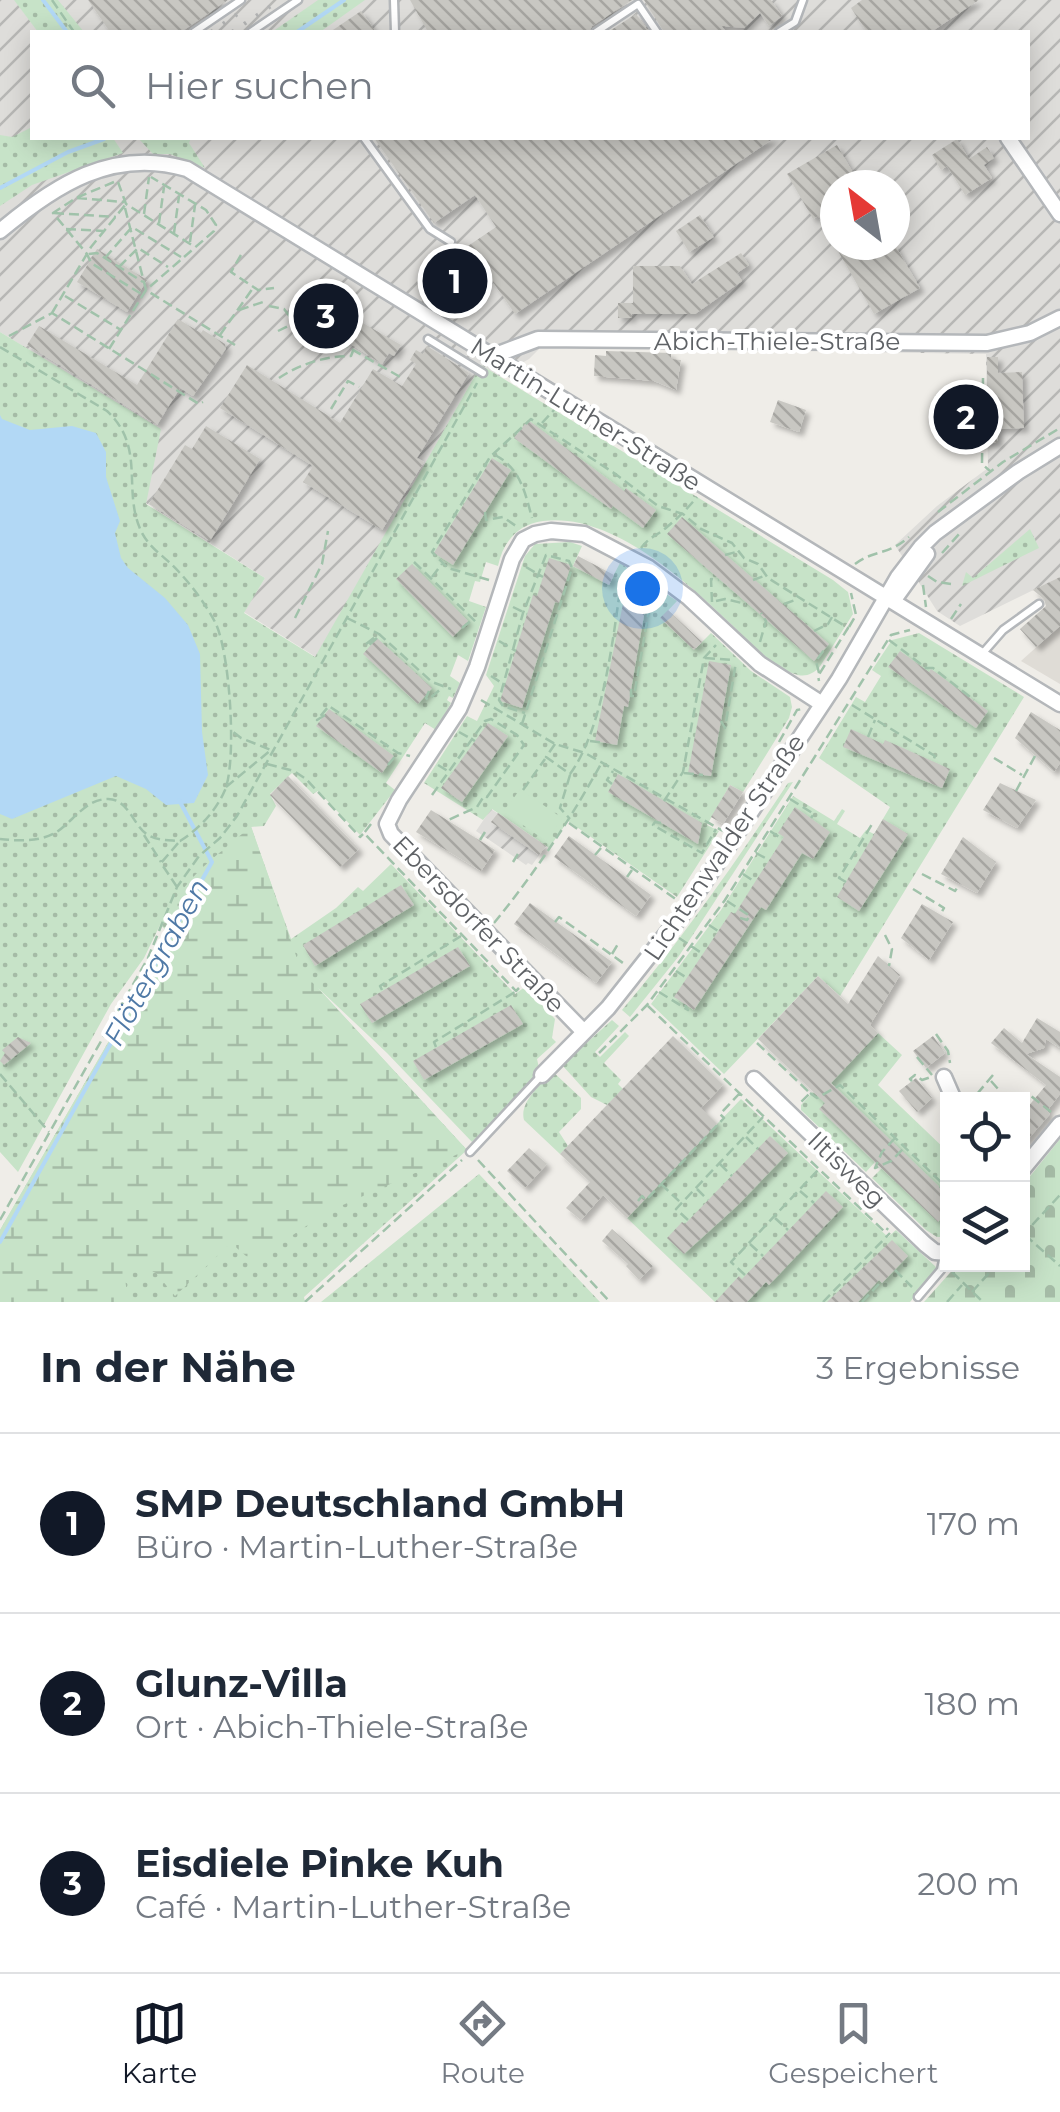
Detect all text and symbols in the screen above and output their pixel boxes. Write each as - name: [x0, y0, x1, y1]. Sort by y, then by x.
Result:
- search box: [30, 30, 1030, 140]
- icon: search: [65, 58, 120, 113]
- text: Hier suchen: [145, 62, 374, 109]
- north arrow: [820, 170, 910, 260]
- pin: 1: [422, 244, 488, 318]
- pin: 3: [294, 278, 358, 354]
- street label: Abich-Thiele-Straße: [654, 326, 900, 356]
- street label: Martin-Luther-Straße: [465, 331, 707, 497]
- pin: 2: [934, 380, 998, 454]
- your location: [617, 563, 668, 614]
- street label: Lichtenwalder Straße: [637, 728, 811, 966]
- street label: Ebersdorfer Straße: [387, 829, 571, 1019]
- water label: Flötergraben: [96, 873, 216, 1051]
- map controls: [940, 1092, 1030, 1272]
- button: locate: [940, 1092, 1030, 1182]
- street label: Iltisweg: [802, 1125, 892, 1213]
- button: layers: [940, 1182, 1030, 1272]
- text: In der Nähe: [40, 1341, 296, 1393]
- text: 3 Ergebnisse: [816, 1348, 1020, 1387]
- text: SMP Deutschland GmbH: [135, 1480, 625, 1527]
- text: 1: [66, 1504, 79, 1543]
- text: 170 m: [927, 1504, 1020, 1543]
- text: Büro · Martin-Luther-Straße: [135, 1527, 578, 1566]
- text: Glunz-Villa: [135, 1660, 348, 1707]
- text: 2: [63, 1684, 82, 1723]
- text: 180 m: [925, 1684, 1020, 1723]
- text: Ort · Abich-Thiele-Straße: [135, 1707, 528, 1746]
- text: Eisdiele Pinke Kuh: [135, 1840, 504, 1887]
- text: 3: [63, 1864, 82, 1903]
- text: 200 m: [917, 1864, 1020, 1903]
- text: Café · Martin-Luther-Straße: [135, 1887, 571, 1926]
- tab: Karte: [122, 1996, 197, 2090]
- tab: Route: [440, 1996, 525, 2090]
- tab: Gespeichert: [768, 1996, 938, 2090]

